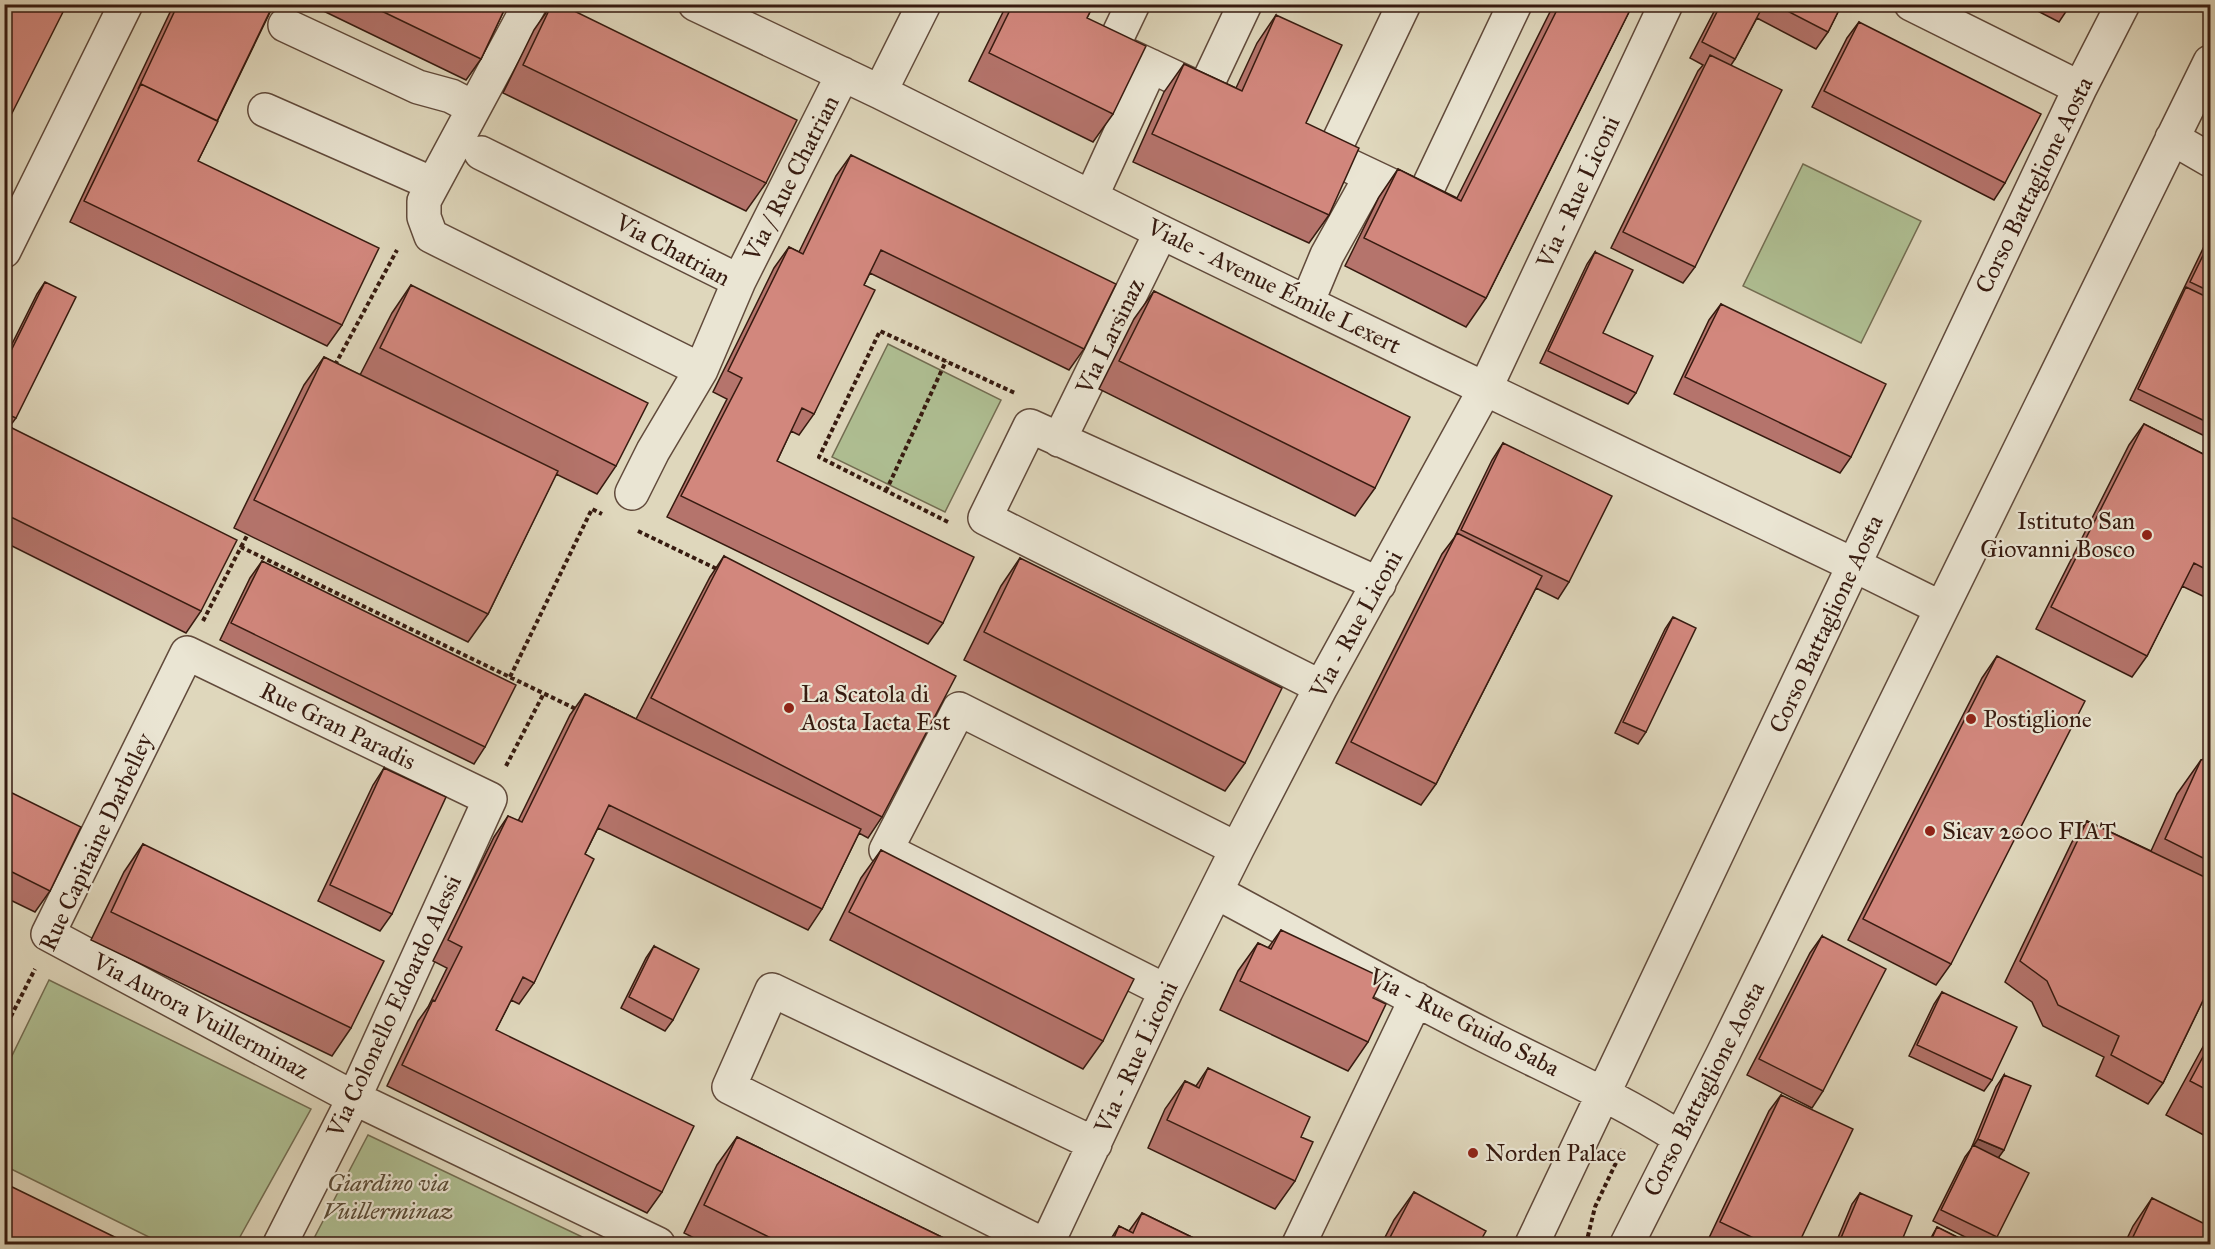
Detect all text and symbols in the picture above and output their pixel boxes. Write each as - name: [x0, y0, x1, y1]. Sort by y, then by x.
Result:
- street label: Corso Battaglione Aosta: [1969, 71, 2100, 298]
- street label: Via / Rue Chatrian: [736, 90, 846, 267]
- street label: Via - Rue Liconi: [1529, 111, 1627, 274]
- street label: Via Chatrian: [610, 207, 736, 293]
- street label: Viale - Avenue Émile Lexert: [1141, 211, 1406, 361]
- street label: Via Larsinaz: [1069, 273, 1151, 400]
- place label: Istituto San Giovanni Bosco: [1980, 506, 2135, 564]
- street label: Corso Battaglione Aosta: [1762, 509, 1890, 738]
- marker: Istituto San Giovanni Bosco: [2140, 528, 2154, 542]
- street label: Via - Rue Liconi: [1303, 544, 1409, 704]
- street label: Rue Gran Paradis: [255, 675, 421, 777]
- place label: La Scatola di Aosta Iacta Est: [800, 679, 951, 737]
- marker: La Scatola di Aosta Iacta Est: [782, 701, 796, 715]
- place label: Postiglione: [1983, 704, 2092, 734]
- marker: Postiglione: [1964, 712, 1978, 726]
- street label: Rue Capitaine Darbelley: [32, 728, 160, 956]
- place label: Sicav 2000 FIAT: [1942, 816, 2116, 846]
- marker: Sicav 2000 FIAT: [1923, 824, 1937, 838]
- street label: Via Colonello Edoardo Alessi: [320, 870, 468, 1143]
- street label: Via Aurora Vuillerminaz: [87, 946, 314, 1086]
- street label: Via - Rue Guido Saba: [1363, 960, 1565, 1083]
- street label: Via - Rue Liconi: [1087, 976, 1185, 1139]
- street label: Corso Battaglione Aosta: [1637, 976, 1772, 1201]
- place label: Norden Palace: [1485, 1138, 1626, 1168]
- marker: Norden Palace: [1466, 1146, 1480, 1160]
- park label: Giardino via Vuillerminaz: [322, 1168, 454, 1226]

